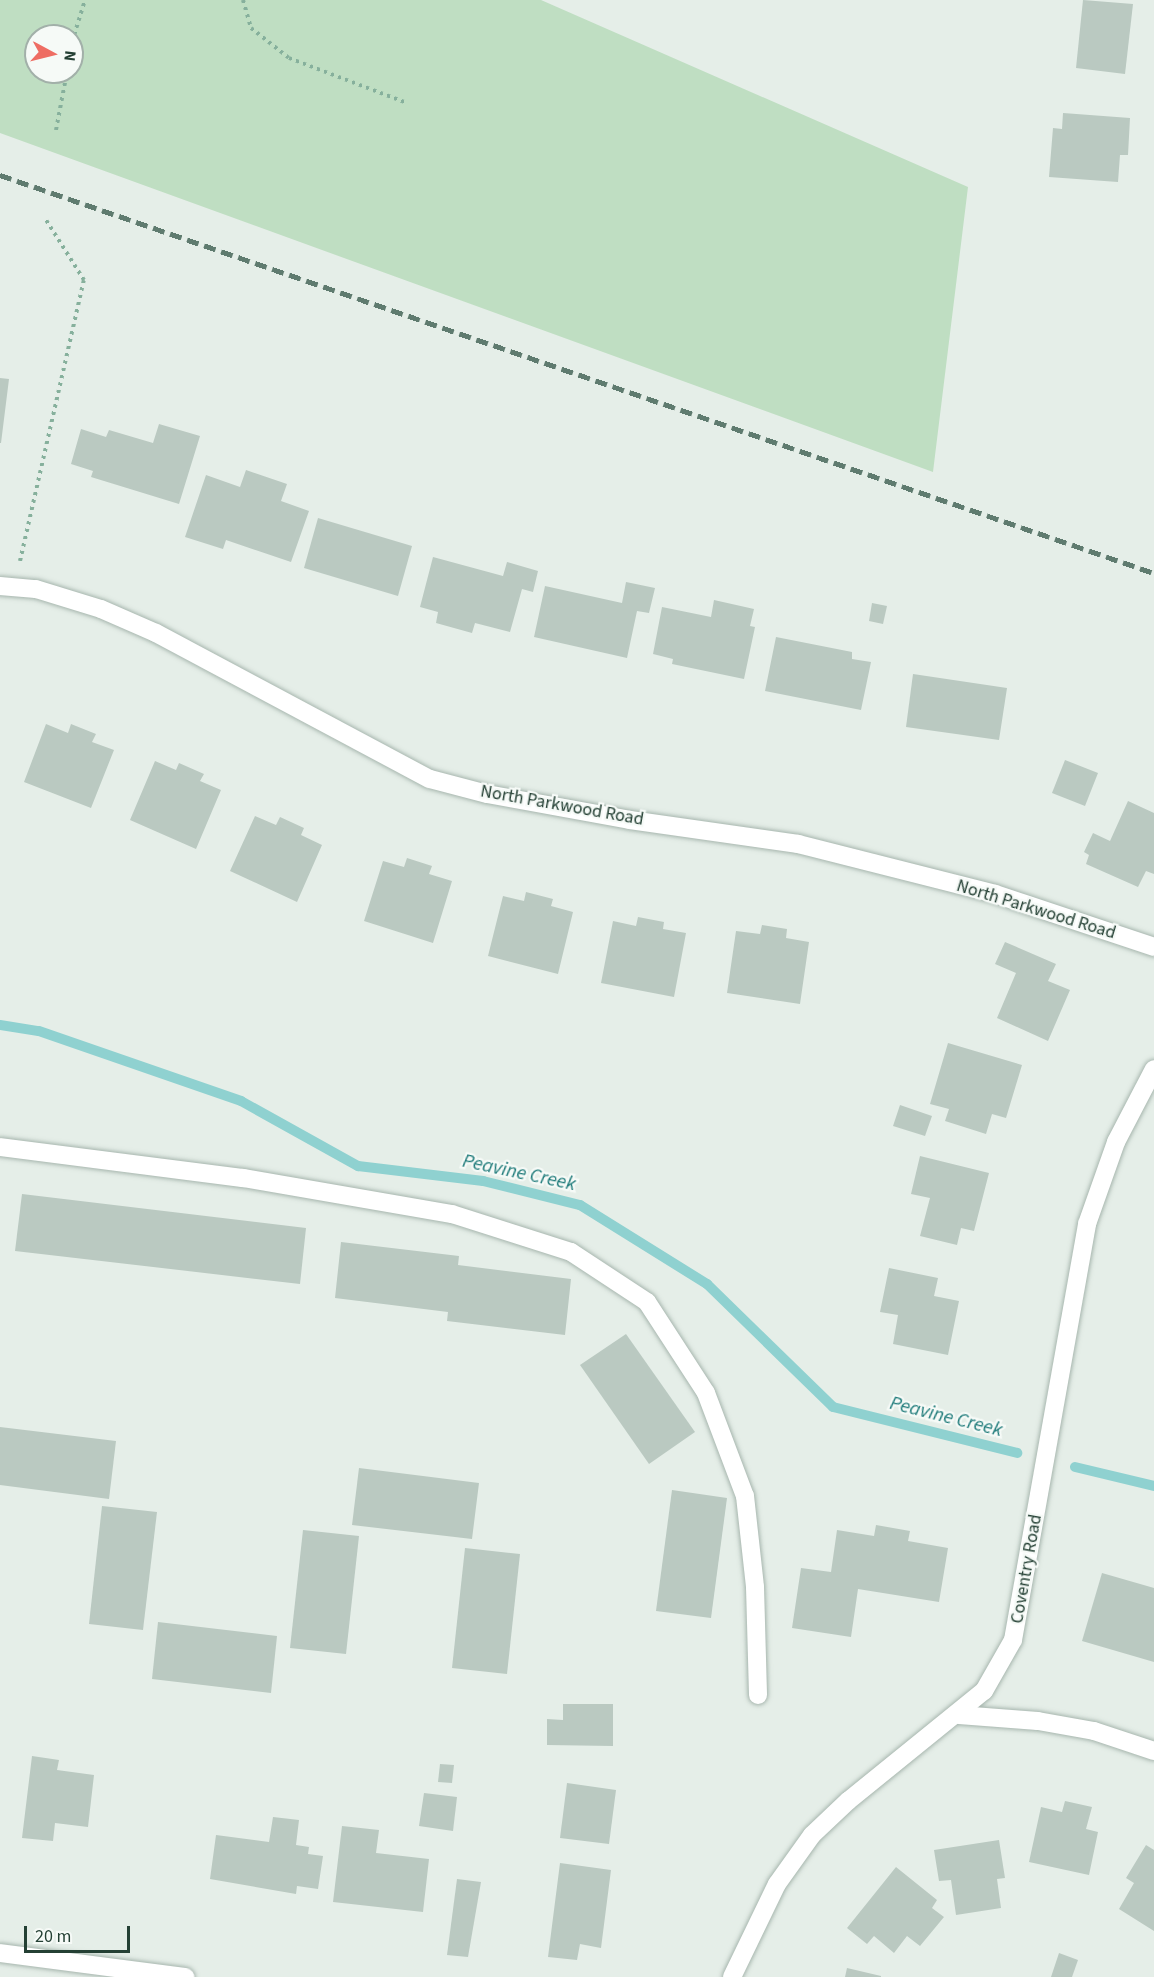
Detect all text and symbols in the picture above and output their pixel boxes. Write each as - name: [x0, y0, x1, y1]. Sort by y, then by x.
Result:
- north arrow: [24, 24, 84, 84]
- text: N: [58, 49, 81, 63]
- street label: North Parkwood Road: [479, 781, 645, 831]
- street label: North Parkwood Road: [954, 875, 1118, 945]
- water label: Peavine Creek: [460, 1149, 578, 1197]
- water label: Peavine Creek: [887, 1391, 1005, 1443]
- street label: Coventry Road: [1007, 1513, 1047, 1625]
- scale bar: [27, 1914, 134, 1952]
- text: 20 m: [35, 1924, 71, 1949]

